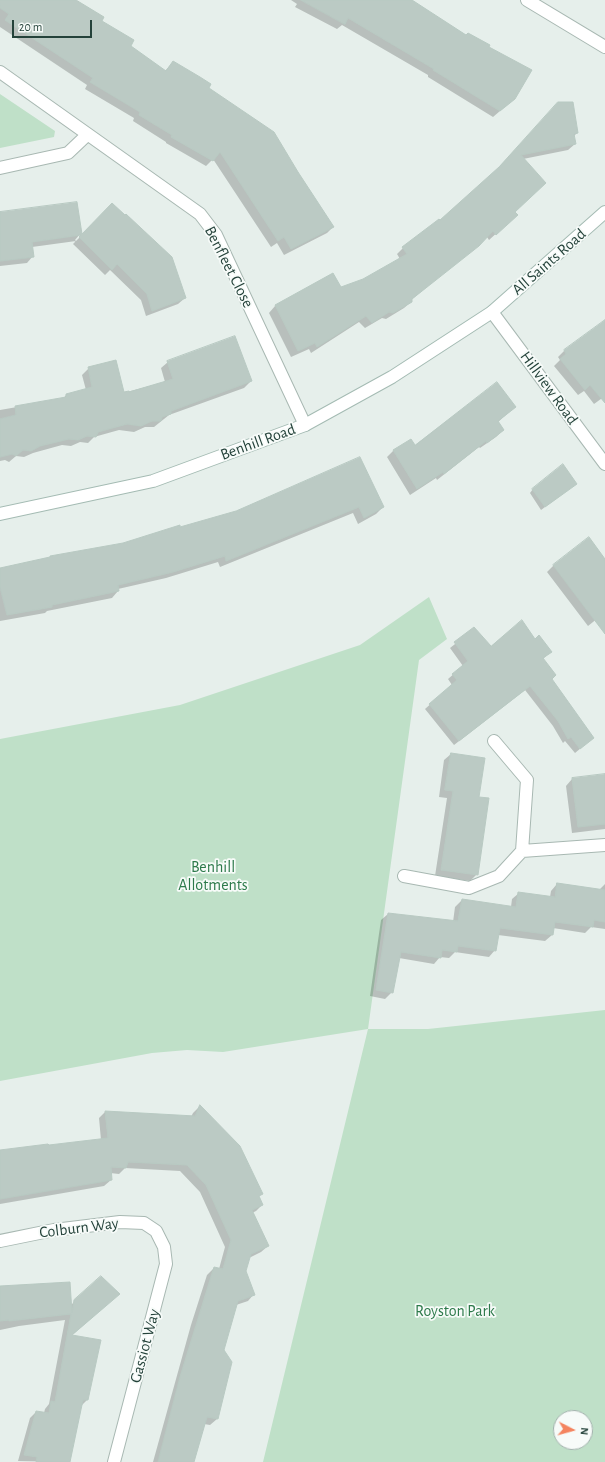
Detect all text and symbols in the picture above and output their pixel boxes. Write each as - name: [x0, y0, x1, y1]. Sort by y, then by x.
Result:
- scale bar: [14, 12, 94, 38]
- text: 20 m: [19, 21, 42, 33]
- street label: Benfleet Close: [200, 223, 258, 311]
- street label: All Saints Road: [508, 225, 590, 299]
- street label: Hillview Road: [516, 348, 582, 428]
- street label: Benhill Road: [218, 420, 298, 464]
- park label: Benhill Allotments: [178, 857, 248, 895]
- street label: Colburn Way: [38, 1214, 120, 1242]
- park label: Royston Park: [415, 1301, 495, 1321]
- street label: Gassiot Way: [126, 1307, 164, 1385]
- north arrow: [553, 1410, 593, 1450]
- text: N: [579, 1427, 590, 1436]

